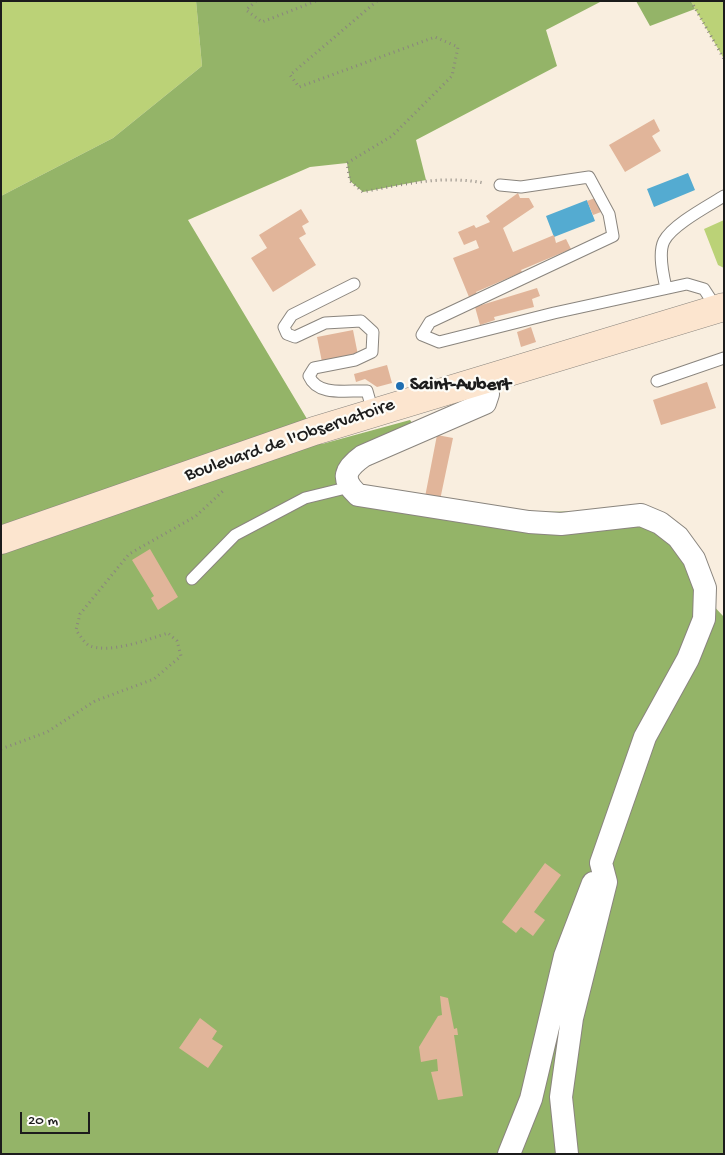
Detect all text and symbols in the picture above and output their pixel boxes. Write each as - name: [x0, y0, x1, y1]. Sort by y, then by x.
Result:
- place label: Saint-Aubert: [410, 375, 511, 397]
- marker: Saint-Aubert: [394, 380, 406, 392]
- street label: Boulevard de l'Observatoire: [182, 394, 398, 488]
- scale bar: [22, 1102, 92, 1134]
- text: 20 m: [28, 1112, 58, 1130]

